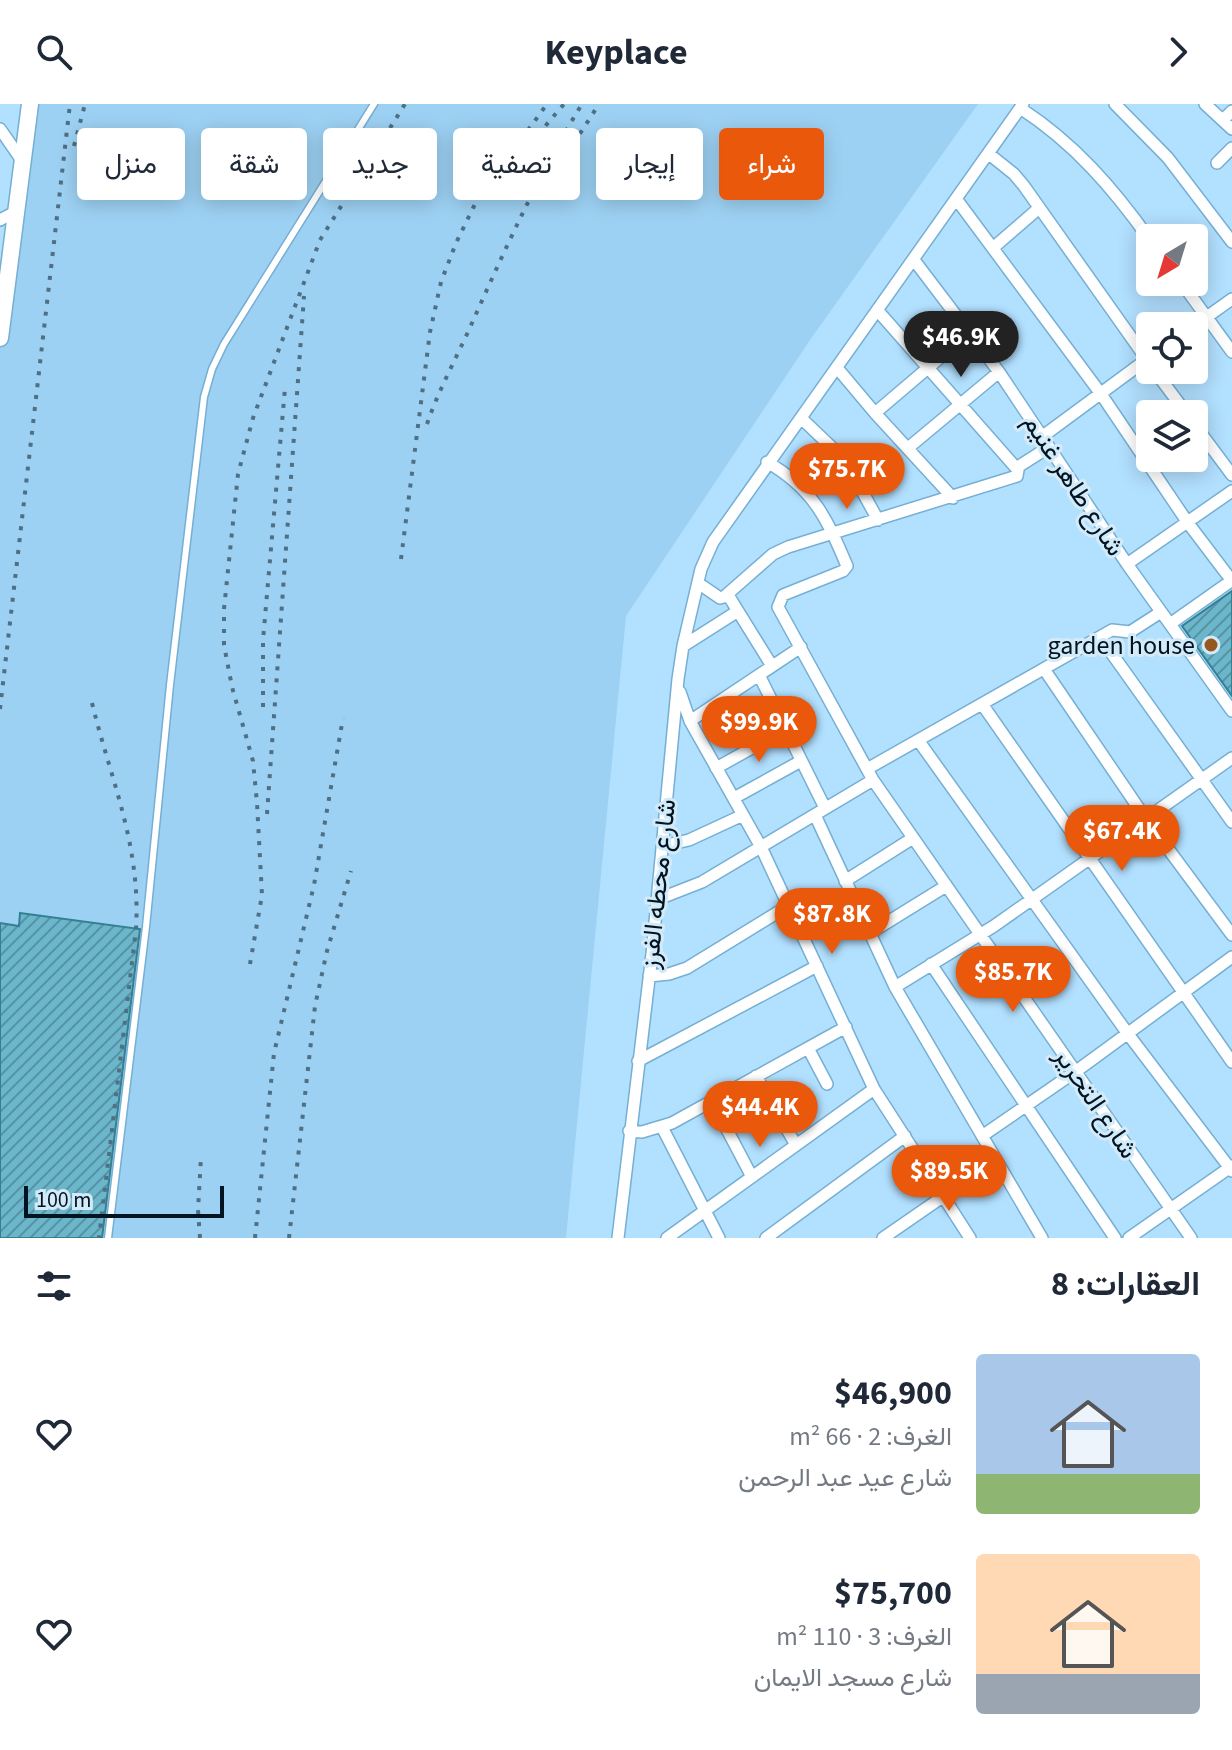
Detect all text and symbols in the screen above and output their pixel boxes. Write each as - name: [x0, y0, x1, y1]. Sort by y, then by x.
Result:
- text: Keyplace: [544, 27, 688, 78]
- icon: search: [32, 30, 76, 74]
- icon: forward: [1156, 30, 1200, 74]
- chip: منزل: [77, 128, 185, 200]
- chip: شقة: [201, 128, 307, 200]
- chip: جديد: [323, 128, 437, 200]
- chip: تصفية: [453, 128, 580, 200]
- chip: إيجار: [596, 128, 703, 200]
- chip: شراء: [719, 128, 824, 200]
- north arrow: [1136, 224, 1208, 296]
- map controls: [1136, 224, 1208, 472]
- pin: $46.9K: [896, 311, 1026, 379]
- button: locate: [1136, 312, 1208, 384]
- text: $46.9K: [922, 318, 1000, 355]
- button: layers: [1136, 400, 1208, 472]
- street label: شارع طاهر غنيم: [1014, 407, 1134, 563]
- pin: $75.7K: [782, 443, 912, 511]
- text: $75.7K: [808, 450, 886, 487]
- place label: garden house: [1048, 627, 1195, 664]
- marker: garden house: [1202, 636, 1220, 654]
- pin: $99.9K: [694, 696, 824, 764]
- text: $99.9K: [720, 703, 798, 740]
- street label: شارع محطه الفرز: [631, 797, 685, 972]
- pin: $67.4K: [1057, 805, 1187, 873]
- text: $67.4K: [1083, 812, 1161, 849]
- pin: $87.8K: [767, 888, 897, 956]
- text: $87.8K: [793, 895, 871, 932]
- pin: $85.7K: [948, 946, 1078, 1014]
- text: $85.7K: [974, 953, 1052, 990]
- street label: شارع التحرير: [1045, 1039, 1147, 1166]
- pin: $44.4K: [695, 1081, 825, 1149]
- text: $44.4K: [721, 1088, 799, 1125]
- pin: $89.5K: [884, 1145, 1014, 1213]
- text: $89.5K: [910, 1152, 988, 1189]
- scale bar: [24, 1182, 224, 1218]
- text: 100 m: [36, 1184, 91, 1216]
- text: العقارات: 8: [1051, 1260, 1200, 1309]
- icon: filters: [32, 1264, 76, 1308]
- text: $46,900: [834, 1369, 952, 1418]
- icon: home: [1040, 1386, 1136, 1482]
- icon: heart: [32, 1412, 76, 1456]
- text: الغرف: 2 · 66 m²: [789, 1418, 952, 1455]
- text: شارع عيد عبد الرحمن: [738, 1459, 952, 1496]
- text: $75,700: [834, 1569, 952, 1618]
- icon: home: [1040, 1586, 1136, 1682]
- icon: heart: [32, 1612, 76, 1656]
- text: الغرف: 3 · 110 m²: [776, 1618, 952, 1655]
- text: شارع مسجد الايمان: [754, 1659, 952, 1696]

